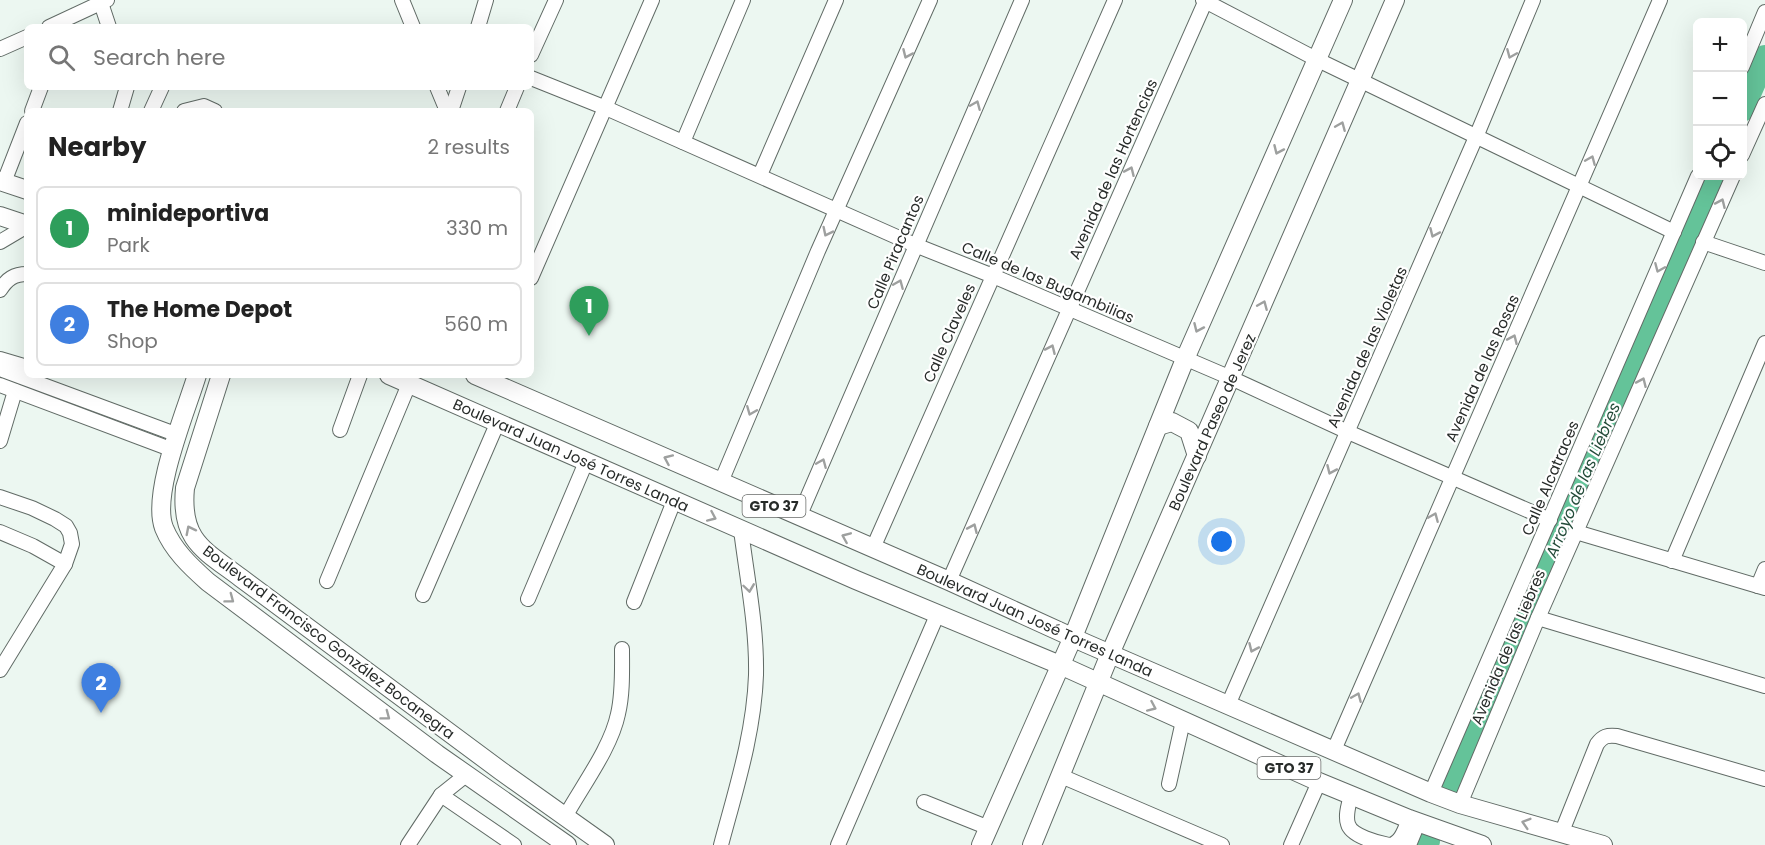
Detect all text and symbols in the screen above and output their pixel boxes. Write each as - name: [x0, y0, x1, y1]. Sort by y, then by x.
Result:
- map controls: [1693, 18, 1747, 180]
- button: +: [1693, 18, 1747, 72]
- search box: [24, 24, 534, 90]
- icon: search: [45, 41, 78, 74]
- text: Search here: [93, 42, 226, 73]
- one-way arrow: [902, 47, 914, 58]
- one-way arrow: [1506, 48, 1518, 59]
- button: −: [1693, 72, 1747, 126]
- street label: Avenida de las Hortencias: [1064, 75, 1162, 262]
- one-way arrow: [969, 100, 981, 111]
- one-way arrow: [1334, 122, 1346, 133]
- button: locate: [1693, 126, 1747, 180]
- text: Nearby: [48, 129, 146, 165]
- text: 2 results: [427, 133, 510, 161]
- one-way arrow: [1273, 143, 1285, 154]
- one-way arrow: [1584, 156, 1596, 167]
- one-way arrow: [1123, 166, 1135, 177]
- street label: Calle Piracantos: [861, 191, 929, 312]
- text: minideportiva: [107, 198, 269, 229]
- one-way arrow: [1713, 199, 1725, 210]
- text: 1: [66, 214, 73, 242]
- text: 330 m: [446, 214, 508, 242]
- one-way arrow: [823, 225, 835, 236]
- one-way arrow: [1429, 227, 1441, 238]
- text: Park: [107, 231, 150, 259]
- street label: Calle de las Bugambilias: [959, 236, 1138, 328]
- one-way arrow: [1654, 262, 1666, 273]
- street label: Avenida de las Violetas: [1322, 263, 1412, 431]
- one-way arrow: [892, 279, 904, 290]
- street label: Calle Claveles: [918, 280, 980, 386]
- pin: 1: [570, 286, 608, 336]
- street label: Avenida de las Rosas: [1440, 291, 1524, 445]
- text: The Home Depot: [107, 294, 292, 325]
- one-way arrow: [1256, 301, 1268, 312]
- text: 2: [64, 310, 75, 338]
- text: 560 m: [444, 310, 508, 338]
- one-way arrow: [1194, 321, 1206, 332]
- text: Shop: [107, 327, 158, 355]
- street label: Boulevard Paseo de Jerez: [1163, 330, 1261, 514]
- one-way arrow: [1506, 334, 1518, 345]
- one-way arrow: [1044, 345, 1056, 356]
- one-way arrow: [1635, 377, 1647, 388]
- street label: Boulevard Juan José Torres Landa: [450, 393, 692, 517]
- water label: Arroyo de las Liebres: [1540, 399, 1626, 562]
- one-way arrow: [746, 405, 758, 416]
- street label: Calle Alcatraces: [1516, 417, 1584, 539]
- one-way arrow: [663, 454, 674, 466]
- one-way arrow: [815, 458, 827, 469]
- one-way arrow: [1326, 463, 1338, 474]
- road number: GTO 37: [742, 495, 806, 517]
- one-way arrow: [705, 510, 716, 522]
- one-way arrow: [1427, 513, 1439, 524]
- one-way arrow: [966, 523, 978, 534]
- one-way arrow: [186, 526, 197, 537]
- your location: [1207, 527, 1236, 556]
- one-way arrow: [842, 532, 853, 544]
- street label: Boulevard Francisco González Bocanegra: [199, 540, 459, 744]
- street label: Boulevard Juan José Torres Landa: [914, 558, 1156, 682]
- street label: Avenida de las Liebres: [1466, 566, 1550, 728]
- one-way arrow: [742, 583, 754, 592]
- one-way arrow: [223, 591, 234, 602]
- one-way arrow: [1248, 642, 1260, 653]
- pin: 2: [82, 664, 120, 713]
- one-way arrow: [1350, 692, 1362, 703]
- one-way arrow: [1145, 700, 1156, 712]
- one-way arrow: [379, 709, 390, 720]
- road number: GTO 37: [1258, 757, 1320, 779]
- one-way arrow: [1521, 818, 1532, 830]

